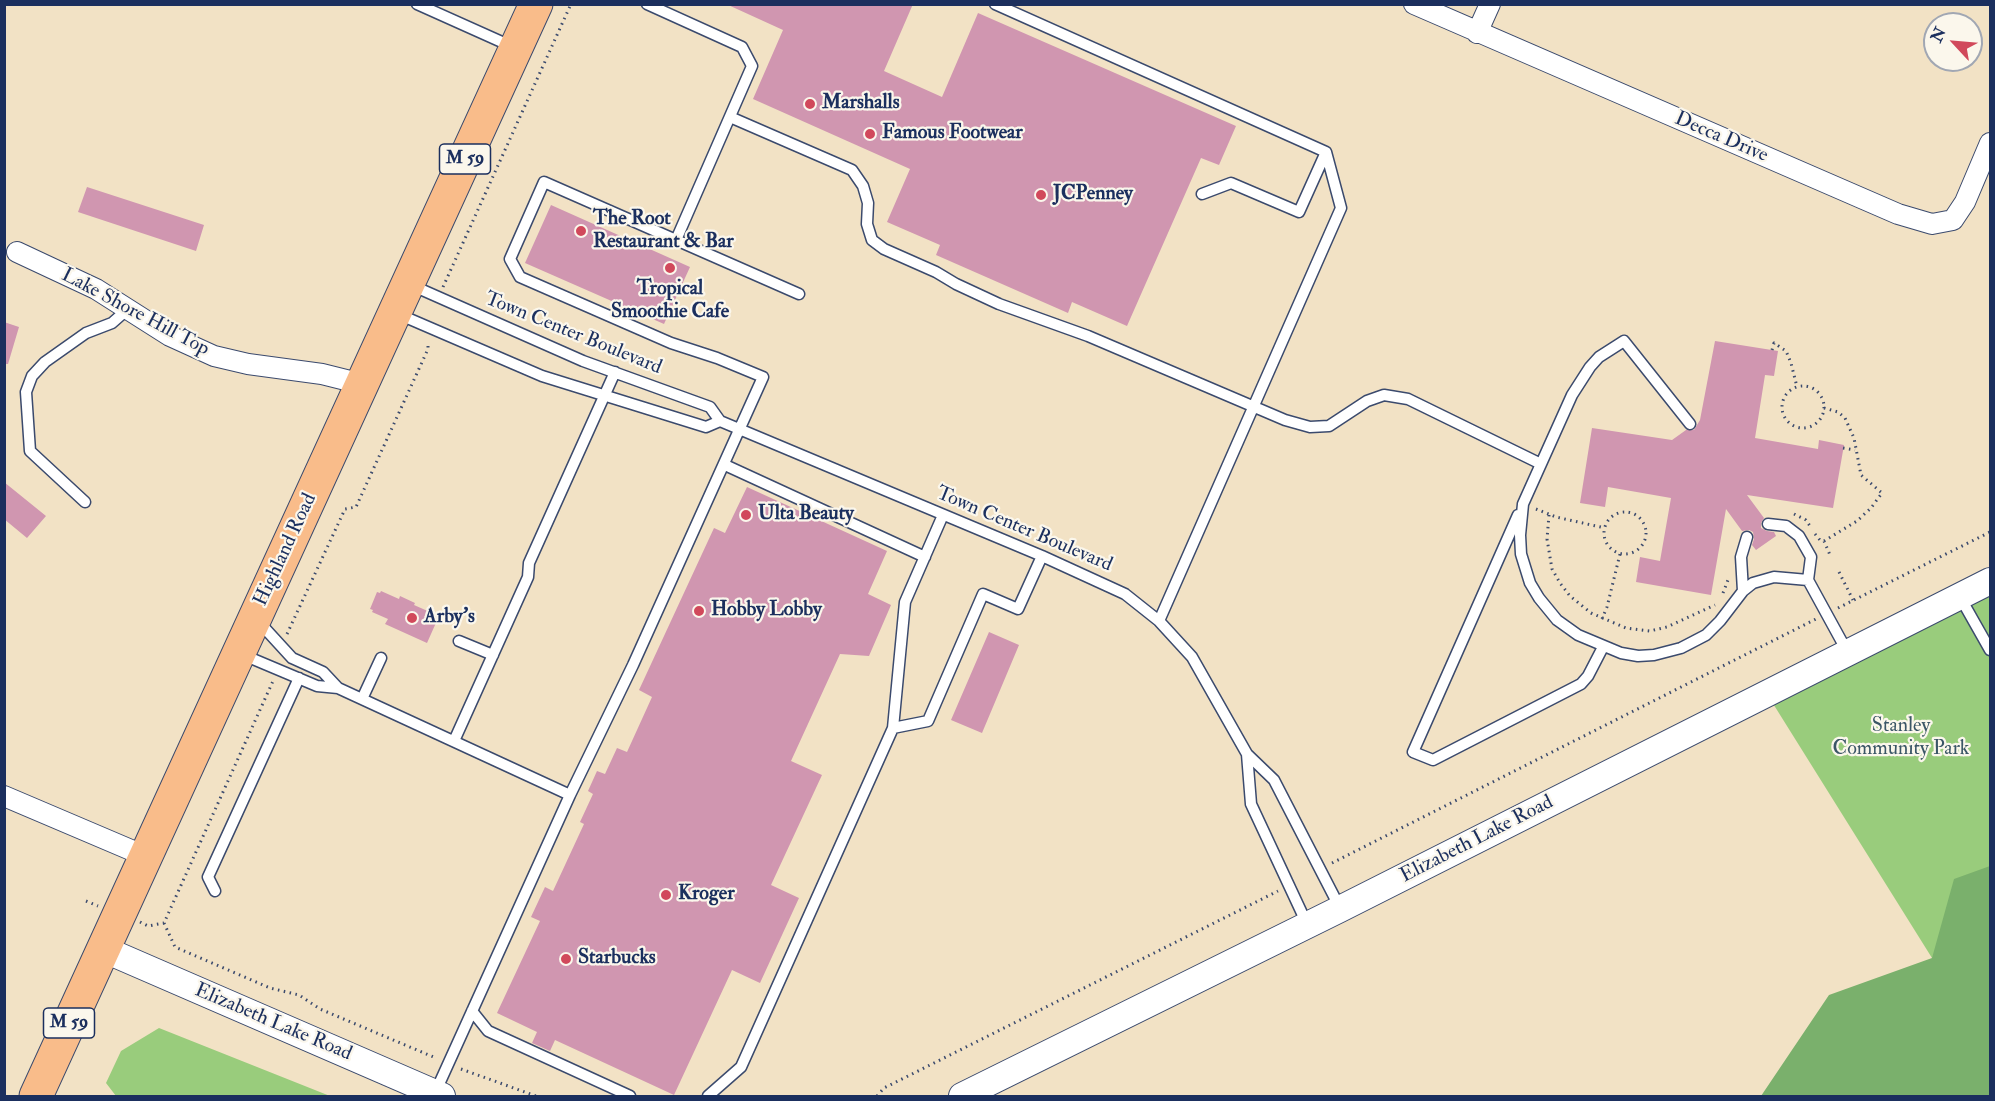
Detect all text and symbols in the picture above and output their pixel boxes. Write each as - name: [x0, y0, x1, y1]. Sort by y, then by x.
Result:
- north arrow: [1923, 12, 1983, 72]
- text: N: [1926, 24, 1951, 46]
- place label: Marshalls: [822, 92, 900, 116]
- marker: Marshalls: [803, 97, 817, 111]
- street label: Decca Drive: [1671, 108, 1771, 168]
- place label: Famous Footwear: [882, 122, 1023, 146]
- marker: Famous Footwear: [863, 127, 877, 141]
- road number: M 59: [440, 144, 490, 174]
- place label: JCPenney: [1053, 183, 1133, 207]
- marker: JCPenney: [1034, 188, 1048, 202]
- place label: The Root Restaurant & Bar: [593, 208, 734, 255]
- marker: The Root Restaurant & Bar: [574, 224, 588, 238]
- marker: Tropical Smoothie Cafe: [663, 261, 677, 275]
- street label: Lake Shore Hill Top: [57, 264, 213, 362]
- place label: Tropical Smoothie Cafe: [611, 278, 729, 325]
- street label: Town Center Boulevard: [481, 288, 665, 380]
- street label: Town Center Boulevard: [932, 482, 1116, 578]
- street label: Highland Road: [249, 490, 323, 610]
- place label: Ulta Beauty: [758, 503, 854, 527]
- marker: Ulta Beauty: [739, 508, 753, 522]
- place label: Hobby Lobby: [711, 599, 822, 623]
- marker: Hobby Lobby: [692, 604, 706, 618]
- place label: Arby's: [424, 606, 475, 630]
- marker: Arby's: [405, 611, 419, 625]
- park label: Stanley Community Park: [1833, 715, 1969, 762]
- street label: Elizabeth Lake Road: [1396, 791, 1558, 889]
- place label: Kroger: [678, 883, 735, 907]
- marker: Kroger: [659, 888, 673, 902]
- place label: Starbucks: [578, 947, 656, 971]
- marker: Starbucks: [559, 952, 573, 966]
- street label: Elizabeth Lake Road: [191, 979, 355, 1067]
- road number: M 59: [44, 1008, 94, 1038]

